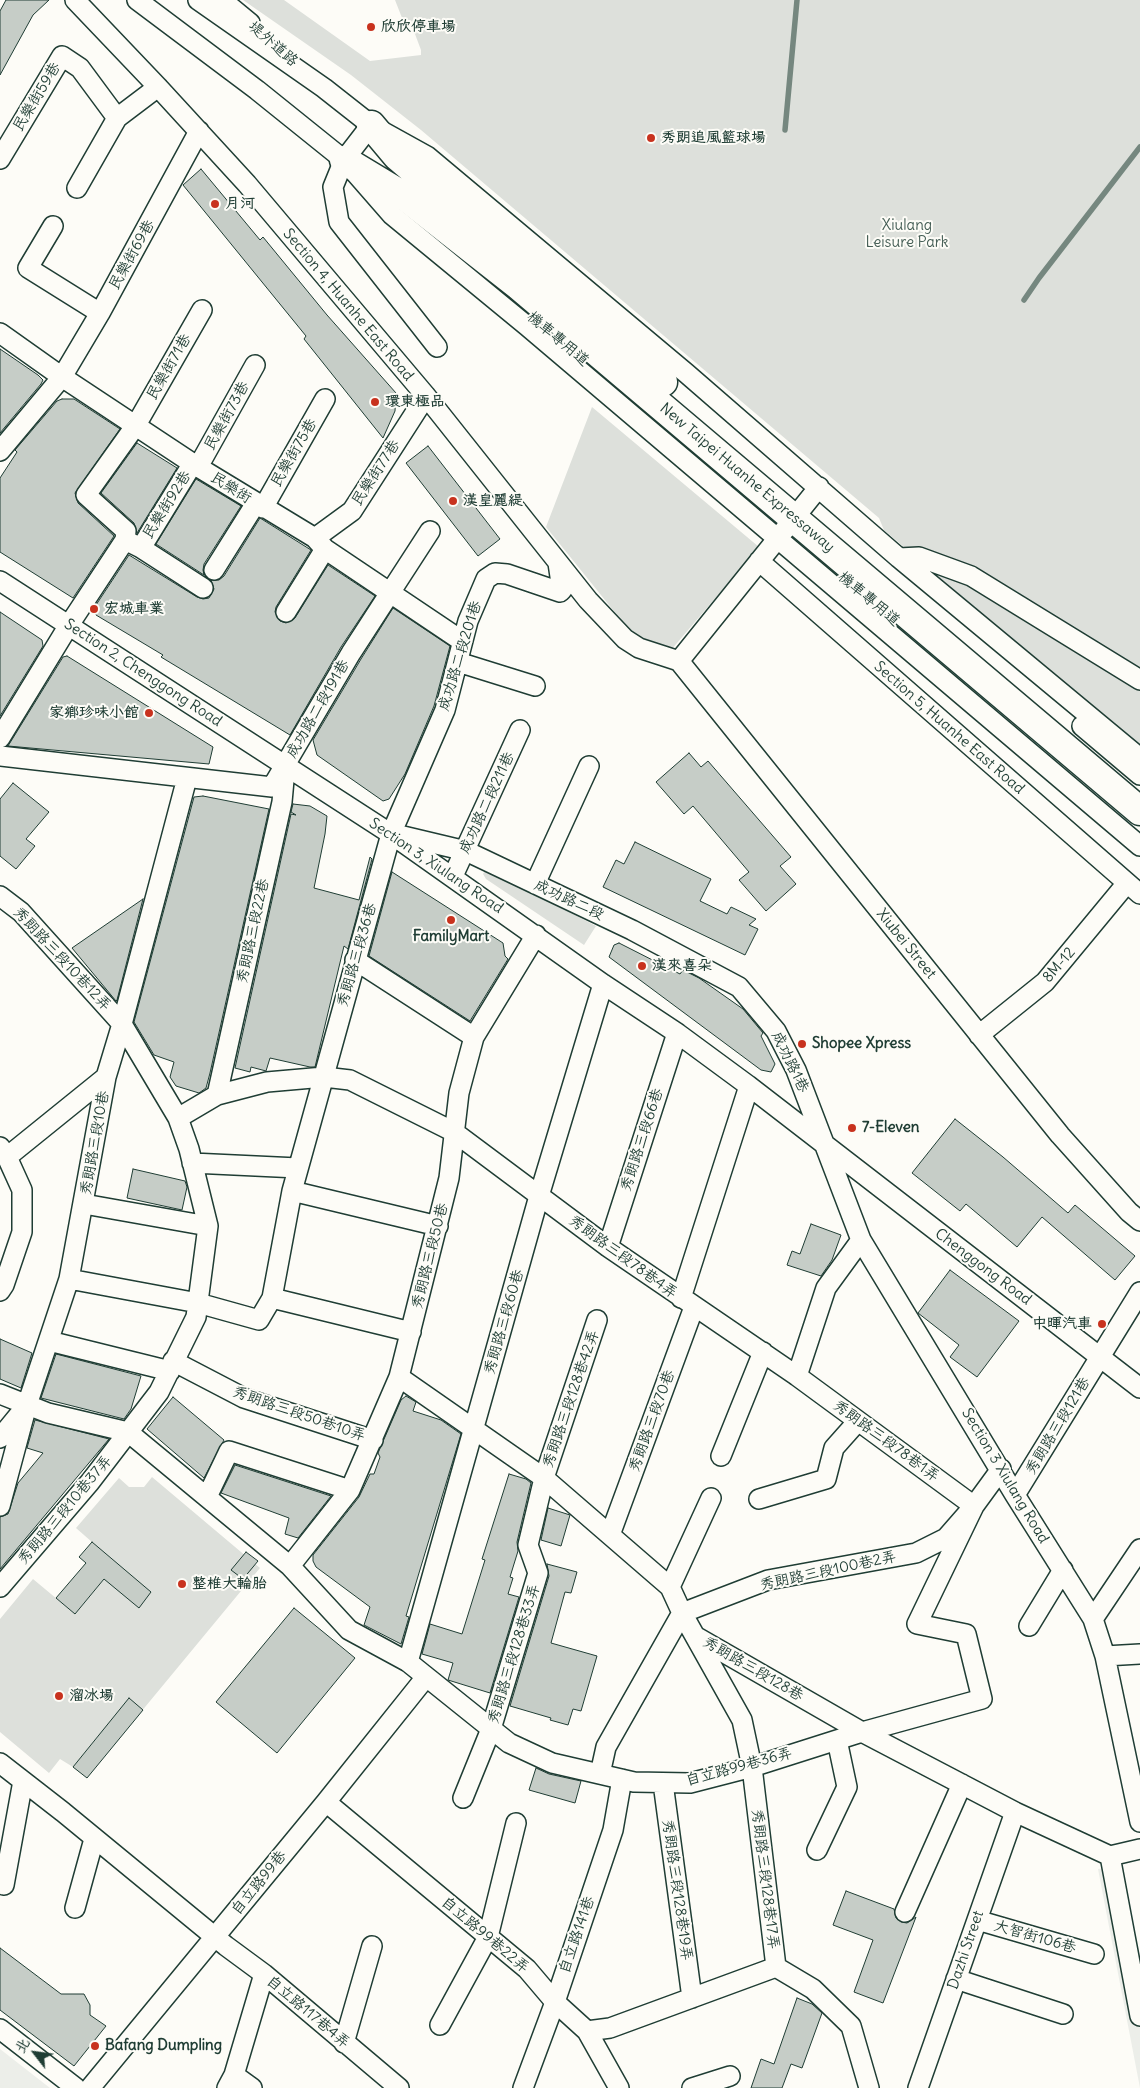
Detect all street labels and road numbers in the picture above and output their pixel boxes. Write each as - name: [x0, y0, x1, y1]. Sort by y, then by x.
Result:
- street label: 堤外道路: [244, 18, 302, 70]
- street label: 民樂街59巷: [9, 59, 65, 135]
- street label: 民樂街69巷: [105, 217, 159, 293]
- street label: Section 4, Huanhe East Road: [279, 225, 417, 385]
- street label: 機車專用道: [523, 308, 593, 370]
- street label: 民樂街71巷: [143, 331, 195, 403]
- street label: 民樂街73巷: [201, 378, 253, 454]
- street label: New Taipei Huanhe Expressaway: [656, 400, 838, 556]
- street label: 民樂街75巷: [267, 416, 321, 490]
- street label: 民樂街77巷: [348, 437, 404, 509]
- street label: 民樂街92巷: [139, 468, 195, 542]
- street label: 民樂街: [207, 468, 255, 508]
- street label: 機車專用道: [834, 568, 904, 630]
- street label: 成功路二段201巷: [435, 599, 485, 713]
- street label: Section 2, Chenggong Road: [61, 615, 225, 731]
- street label: 成功路二段191巷: [283, 657, 353, 761]
- street label: Section 5, Huanhe East Road: [870, 658, 1028, 798]
- street label: 成功路二段211巷: [456, 749, 518, 857]
- street label: Section 3, Xiulang Road: [366, 814, 506, 918]
- street label: 成功路二段: [531, 876, 607, 924]
- street label: 秀朗路三段22巷: [233, 877, 273, 985]
- street label: 秀朗路三段36巷: [334, 901, 380, 1009]
- street label: 秀朗路三段10巷12弄: [9, 903, 115, 1015]
- street label: Xiubei Street: [872, 905, 940, 983]
- street label: 8M-12: [1039, 944, 1079, 986]
- street label: 成功路1巷: [767, 1028, 813, 1096]
- street label: 秀朗路三段66巷: [617, 1086, 667, 1194]
- street label: 秀朗路三段10巷: [77, 1089, 113, 1197]
- street label: 秀朗路三段50巷: [408, 1201, 452, 1311]
- street label: 秀朗路三段78巷4弄: [565, 1212, 681, 1302]
- street label: Chenggong Road: [931, 1225, 1035, 1309]
- street label: 秀朗路三段60巷: [480, 1267, 528, 1377]
- street label: 秀朗路三段128巷42弄: [539, 1328, 603, 1470]
- street label: 秀朗路三段70巷: [625, 1368, 679, 1474]
- street label: 秀朗路三段121巷: [1022, 1374, 1094, 1478]
- street label: 秀朗路三段50巷10弄: [230, 1383, 368, 1445]
- street label: 秀朗路三段78巷1弄: [829, 1396, 943, 1486]
- street label: Section 3 Xiulang Road: [958, 1405, 1052, 1547]
- street label: 秀朗路三段10巷37弄: [14, 1452, 116, 1568]
- street label: 秀朗路三段100巷2弄: [758, 1548, 898, 1594]
- street label: 秀朗路三段128巷33弄: [484, 1582, 544, 1726]
- street label: 秀朗路三段128巷: [700, 1633, 806, 1705]
- street label: 自立路99巷36弄: [684, 1744, 794, 1790]
- street label: 秀朗路三段128巷17弄: [747, 1808, 783, 1950]
- street label: 秀朗路三段128巷19弄: [658, 1818, 696, 1962]
- street label: 自立路99巷: [228, 1847, 290, 1919]
- street label: 自立路99巷22弄: [438, 1893, 532, 1977]
- street label: 自立路141巷: [555, 1894, 599, 1976]
- street label: Dazhi Street: [944, 1908, 988, 1992]
- street label: 大智街106巷: [992, 1917, 1078, 1957]
- street label: 自立路117巷4弄: [263, 1972, 353, 2052]

